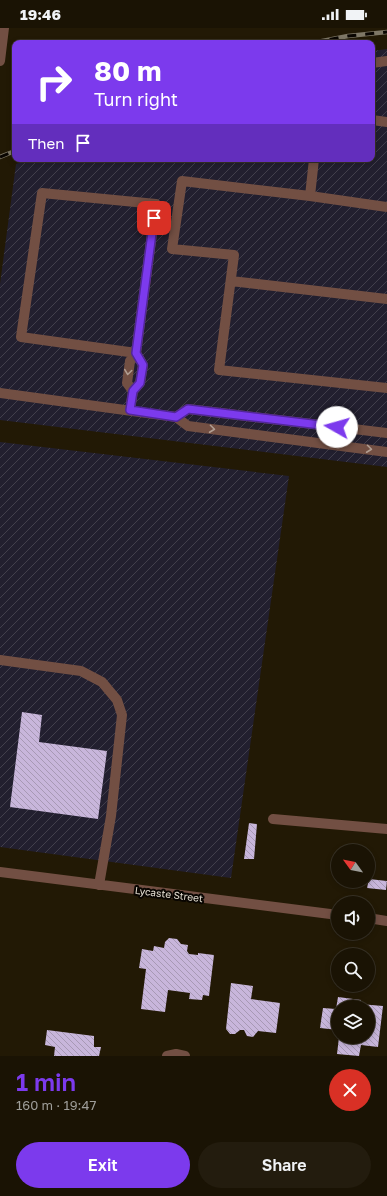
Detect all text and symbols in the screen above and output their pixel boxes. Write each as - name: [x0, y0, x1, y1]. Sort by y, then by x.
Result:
- text: 19:46: [20, 5, 61, 23]
- text: 80 m: [94, 54, 162, 87]
- icon: right: [28, 56, 80, 108]
- text: Turn right: [94, 88, 178, 110]
- icon: arrive: [72, 132, 94, 154]
- text: Then: [28, 134, 64, 152]
- pin: [137, 201, 171, 235]
- icon: arrive: [143, 207, 165, 229]
- one-way arrow: [124, 369, 133, 375]
- position arrow: [316, 406, 358, 448]
- one-way arrow: [209, 424, 215, 433]
- one-way arrow: [366, 444, 372, 453]
- north arrow: [331, 844, 375, 888]
- map controls: [331, 844, 375, 1044]
- street label: Lycaste Street: [134, 884, 204, 904]
- button: sound: [331, 896, 375, 940]
- button: search: [331, 948, 375, 992]
- button: layers: [331, 1000, 375, 1044]
- text: 1 min: [16, 1067, 76, 1096]
- button: close: [329, 1069, 371, 1111]
- text: 160 m · 19:47: [16, 1097, 96, 1113]
- button: Exit: [16, 1142, 190, 1188]
- button: Share: [198, 1142, 371, 1188]

